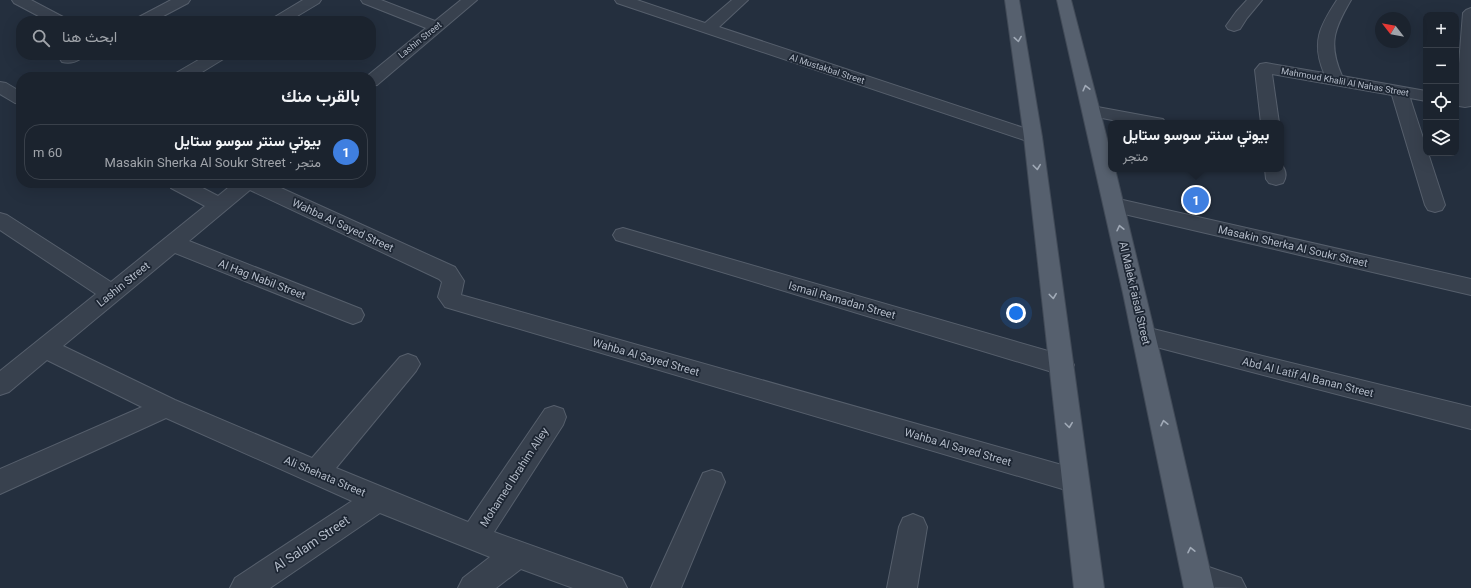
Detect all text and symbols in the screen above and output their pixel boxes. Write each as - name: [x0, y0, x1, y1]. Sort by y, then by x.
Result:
- north arrow: [1375, 12, 1411, 48]
- map controls: [1423, 12, 1459, 156]
- button: +: [1423, 12, 1459, 48]
- search box: [16, 16, 376, 60]
- street label: Lashin Street: [396, 20, 444, 60]
- icon: search: [30, 27, 52, 49]
- text: ابحث هنا: [62, 28, 117, 46]
- one-way arrow: [1013, 35, 1022, 42]
- button: −: [1423, 48, 1459, 84]
- street label: Al Mustakbal Street: [788, 52, 866, 86]
- street label: Mahmoud Khalil Al Nahas Street: [1280, 66, 1410, 98]
- one-way arrow: [1082, 84, 1091, 91]
- button: locate: [1423, 84, 1459, 120]
- text: بالقرب منك: [281, 86, 360, 106]
- popup: [1108, 120, 1284, 172]
- button: layers: [1423, 120, 1459, 156]
- text: بيوتي سنتر سوسو ستايل: [1123, 126, 1269, 144]
- text: بيوتي سنتر سوسو ستايل: [174, 132, 321, 150]
- text: 60 m: [33, 145, 62, 160]
- text: 1: [342, 145, 350, 160]
- text: متجر: [1123, 149, 1148, 164]
- text: متجر · Masakin Sherka Al Soukr Street: [105, 155, 321, 170]
- one-way arrow: [1032, 164, 1041, 170]
- pin: 1: [1183, 185, 1209, 215]
- street label: Wahba Al Sayed Street: [290, 196, 396, 255]
- street label: Masakin Sherka Al Soukr Street: [1217, 223, 1369, 270]
- one-way arrow: [1116, 225, 1124, 231]
- street label: Al Malek Faisal Street: [1116, 240, 1153, 346]
- street label: Al Hag Nabil Street: [216, 257, 308, 302]
- street label: Lashin Street: [94, 259, 153, 310]
- street label: Ismail Ramadan Street: [787, 279, 897, 322]
- one-way arrow: [1048, 293, 1057, 299]
- your location: [1006, 303, 1026, 323]
- street label: Wahba Al Sayed Street: [591, 336, 701, 379]
- street label: Abd Al Latif Al Banan Street: [1241, 355, 1375, 400]
- one-way arrow: [1160, 420, 1168, 426]
- one-way arrow: [1064, 422, 1073, 428]
- street label: Mohamed Ibrahim Alley: [477, 425, 552, 529]
- street label: Wahba Al Sayed Street: [903, 426, 1013, 469]
- street label: Ali Shehata Street: [282, 453, 368, 500]
- street label: Al Salam Street: [270, 512, 352, 574]
- one-way arrow: [1188, 547, 1196, 553]

